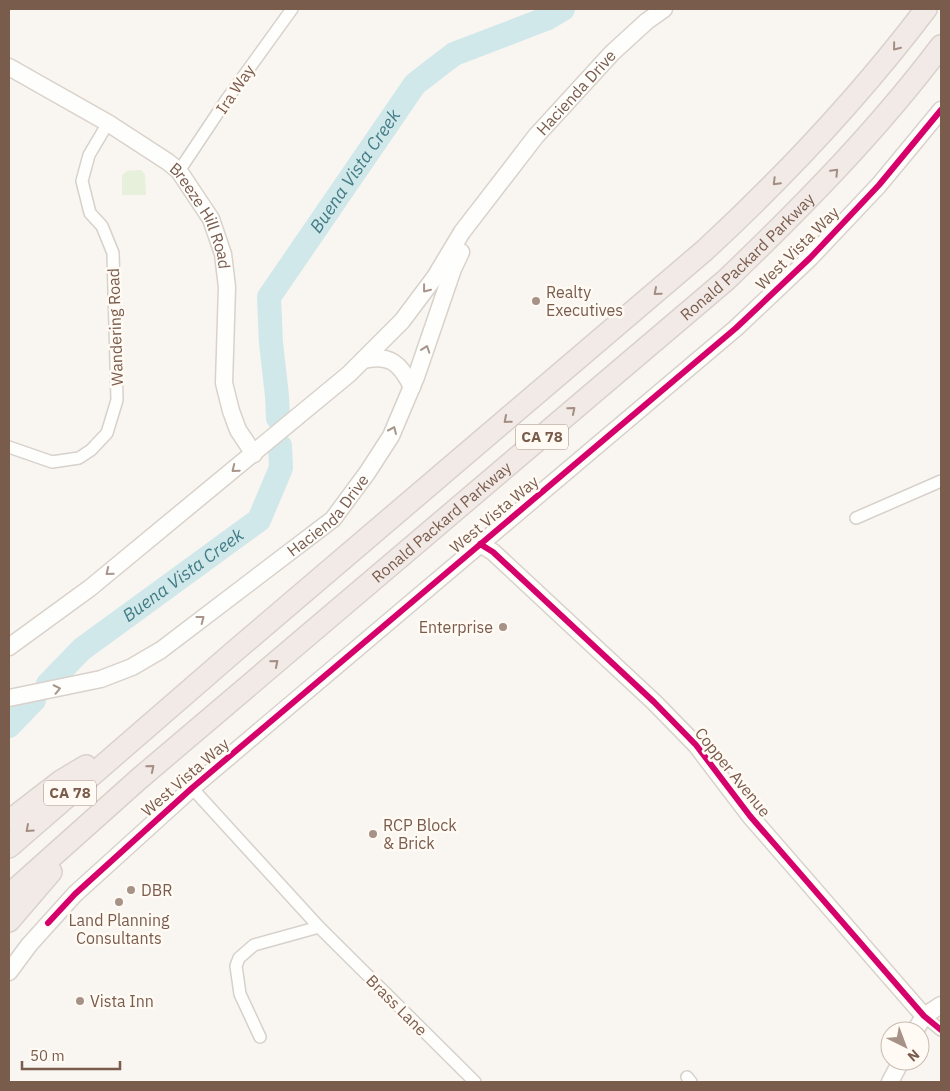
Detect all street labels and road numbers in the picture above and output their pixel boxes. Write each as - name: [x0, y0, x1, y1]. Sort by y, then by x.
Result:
- street label: Hacienda Drive: [532, 45, 620, 139]
- street label: Ira Way: [211, 61, 259, 117]
- street label: Breeze Hill Road: [166, 158, 235, 270]
- street label: Ronald Packard Parkway: [676, 189, 818, 325]
- street label: West Vista Way: [751, 202, 843, 294]
- street label: Wandering Road: [103, 268, 127, 386]
- road number: CA 78: [516, 424, 568, 450]
- street label: Ronald Packard Parkway: [367, 457, 515, 587]
- street label: Hacienda Drive: [283, 470, 373, 560]
- street label: West Vista Way: [446, 471, 542, 557]
- street label: Copper Avenue: [691, 723, 775, 821]
- street label: West Vista Way: [137, 733, 233, 821]
- road number: CA 78: [44, 780, 96, 806]
- street label: Brass Lane: [362, 970, 432, 1040]

